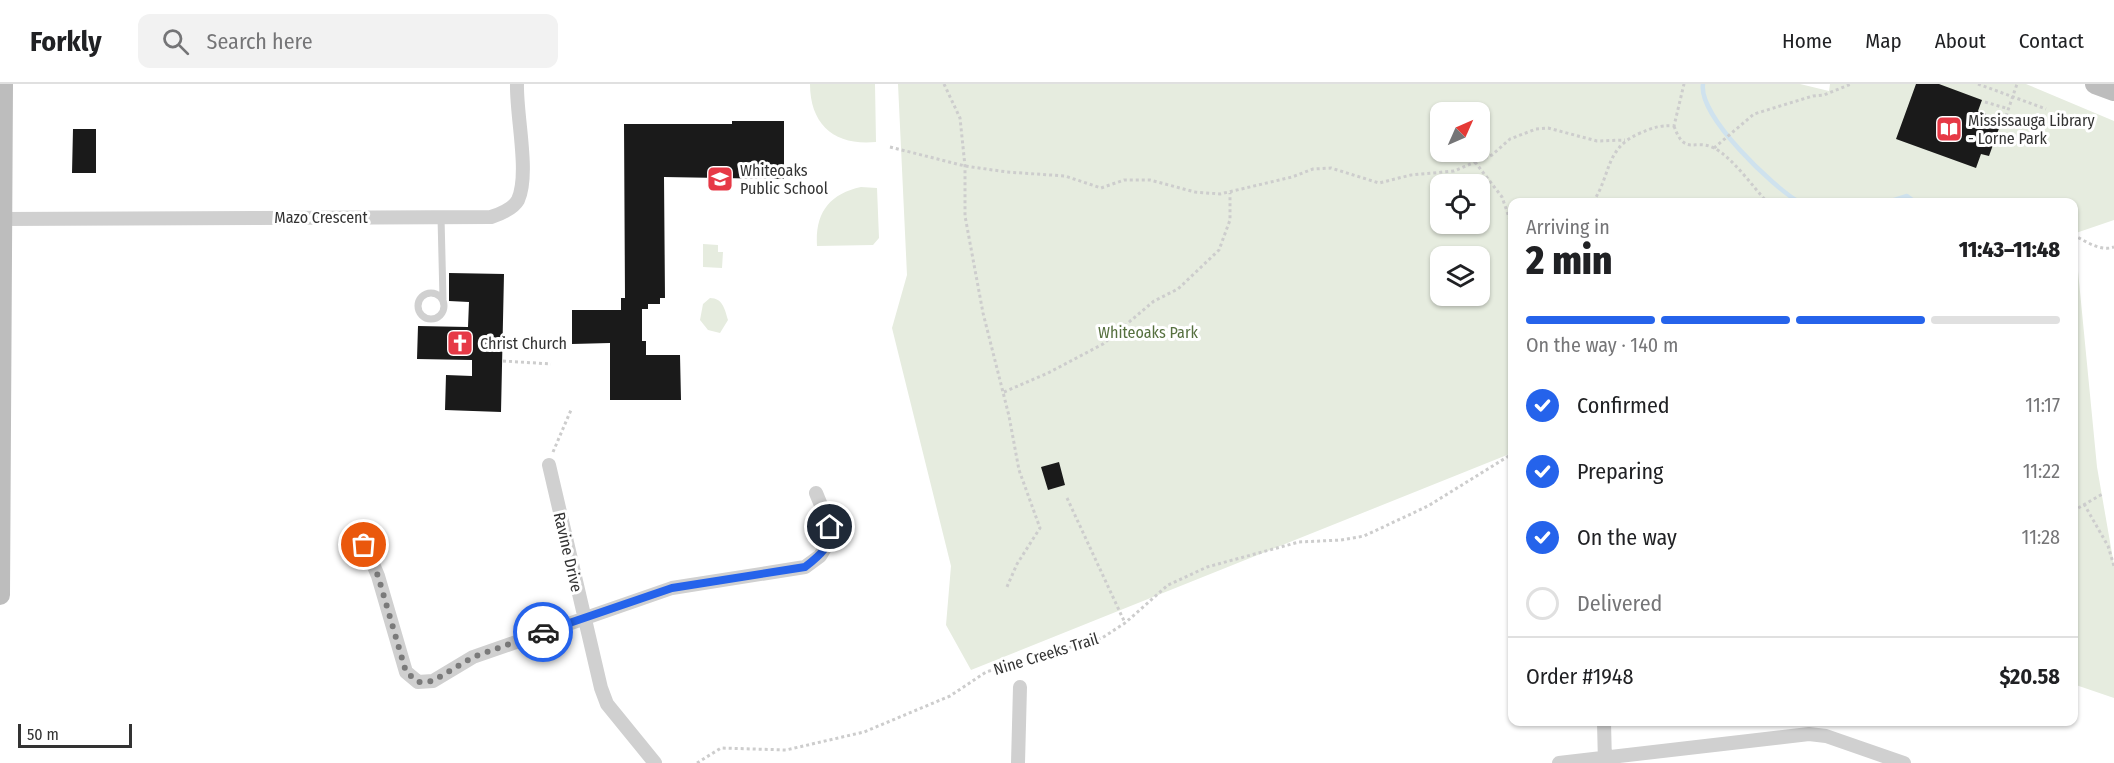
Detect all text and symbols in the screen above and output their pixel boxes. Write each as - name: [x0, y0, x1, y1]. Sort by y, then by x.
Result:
- search box: [138, 14, 558, 68]
- text: Forkly: [30, 25, 102, 58]
- icon: search: [159, 25, 192, 58]
- text: Search here: [207, 28, 313, 55]
- text: Home: [1782, 28, 1832, 54]
- text: Map: [1865, 28, 1902, 54]
- text: About: [1935, 28, 1986, 54]
- text: Contact: [2019, 28, 2084, 54]
- north arrow: [1430, 102, 1490, 162]
- map controls: [1430, 102, 1490, 306]
- place label: Mississauga Library - Lorne Park: [1968, 111, 2096, 148]
- library icon: Mississauga Library - Lorne Park: [1934, 114, 1964, 144]
- place label: Whiteoaks Public School: [740, 161, 828, 198]
- school or university icon: Whiteoaks Public School: [705, 164, 735, 194]
- button: locate: [1430, 174, 1490, 234]
- street label: Mazo Crescent: [274, 208, 368, 227]
- text: Arriving in: [1526, 215, 1610, 239]
- text: 11:43–11:48: [1959, 236, 2060, 263]
- text: 2 min: [1526, 238, 1612, 284]
- button: layers: [1430, 246, 1490, 306]
- park label: Whiteoaks Park: [1098, 323, 1198, 342]
- church icon: Christ Church: [445, 328, 475, 358]
- text: On the way · 140 m: [1526, 333, 1678, 357]
- place label: Christ Church: [480, 334, 567, 353]
- icon: check: [1526, 389, 1559, 422]
- text: Confirmed: [1577, 392, 1670, 419]
- text: 11:17: [2025, 393, 2060, 417]
- icon: check: [1526, 455, 1559, 488]
- text: Preparing: [1577, 458, 1663, 485]
- text: 11:22: [2023, 459, 2060, 483]
- pin: [804, 501, 855, 552]
- street label: Ravine Drive: [550, 510, 586, 594]
- icon: home: [813, 510, 846, 543]
- pin: [338, 519, 389, 570]
- icon: check: [1526, 521, 1559, 554]
- text: On the way: [1577, 524, 1677, 551]
- text: 11:28: [2022, 525, 2060, 549]
- icon: bag: [347, 528, 380, 561]
- text: Delivered: [1577, 590, 1662, 617]
- courier: [513, 602, 573, 662]
- icon: car: [527, 616, 560, 649]
- street label: Nine Creeks Trail: [991, 629, 1101, 679]
- text: Order #1948: [1526, 663, 1634, 690]
- text: $20.58: [1999, 663, 2060, 690]
- scale bar: [18, 721, 132, 748]
- text: 50 m: [27, 725, 59, 744]

